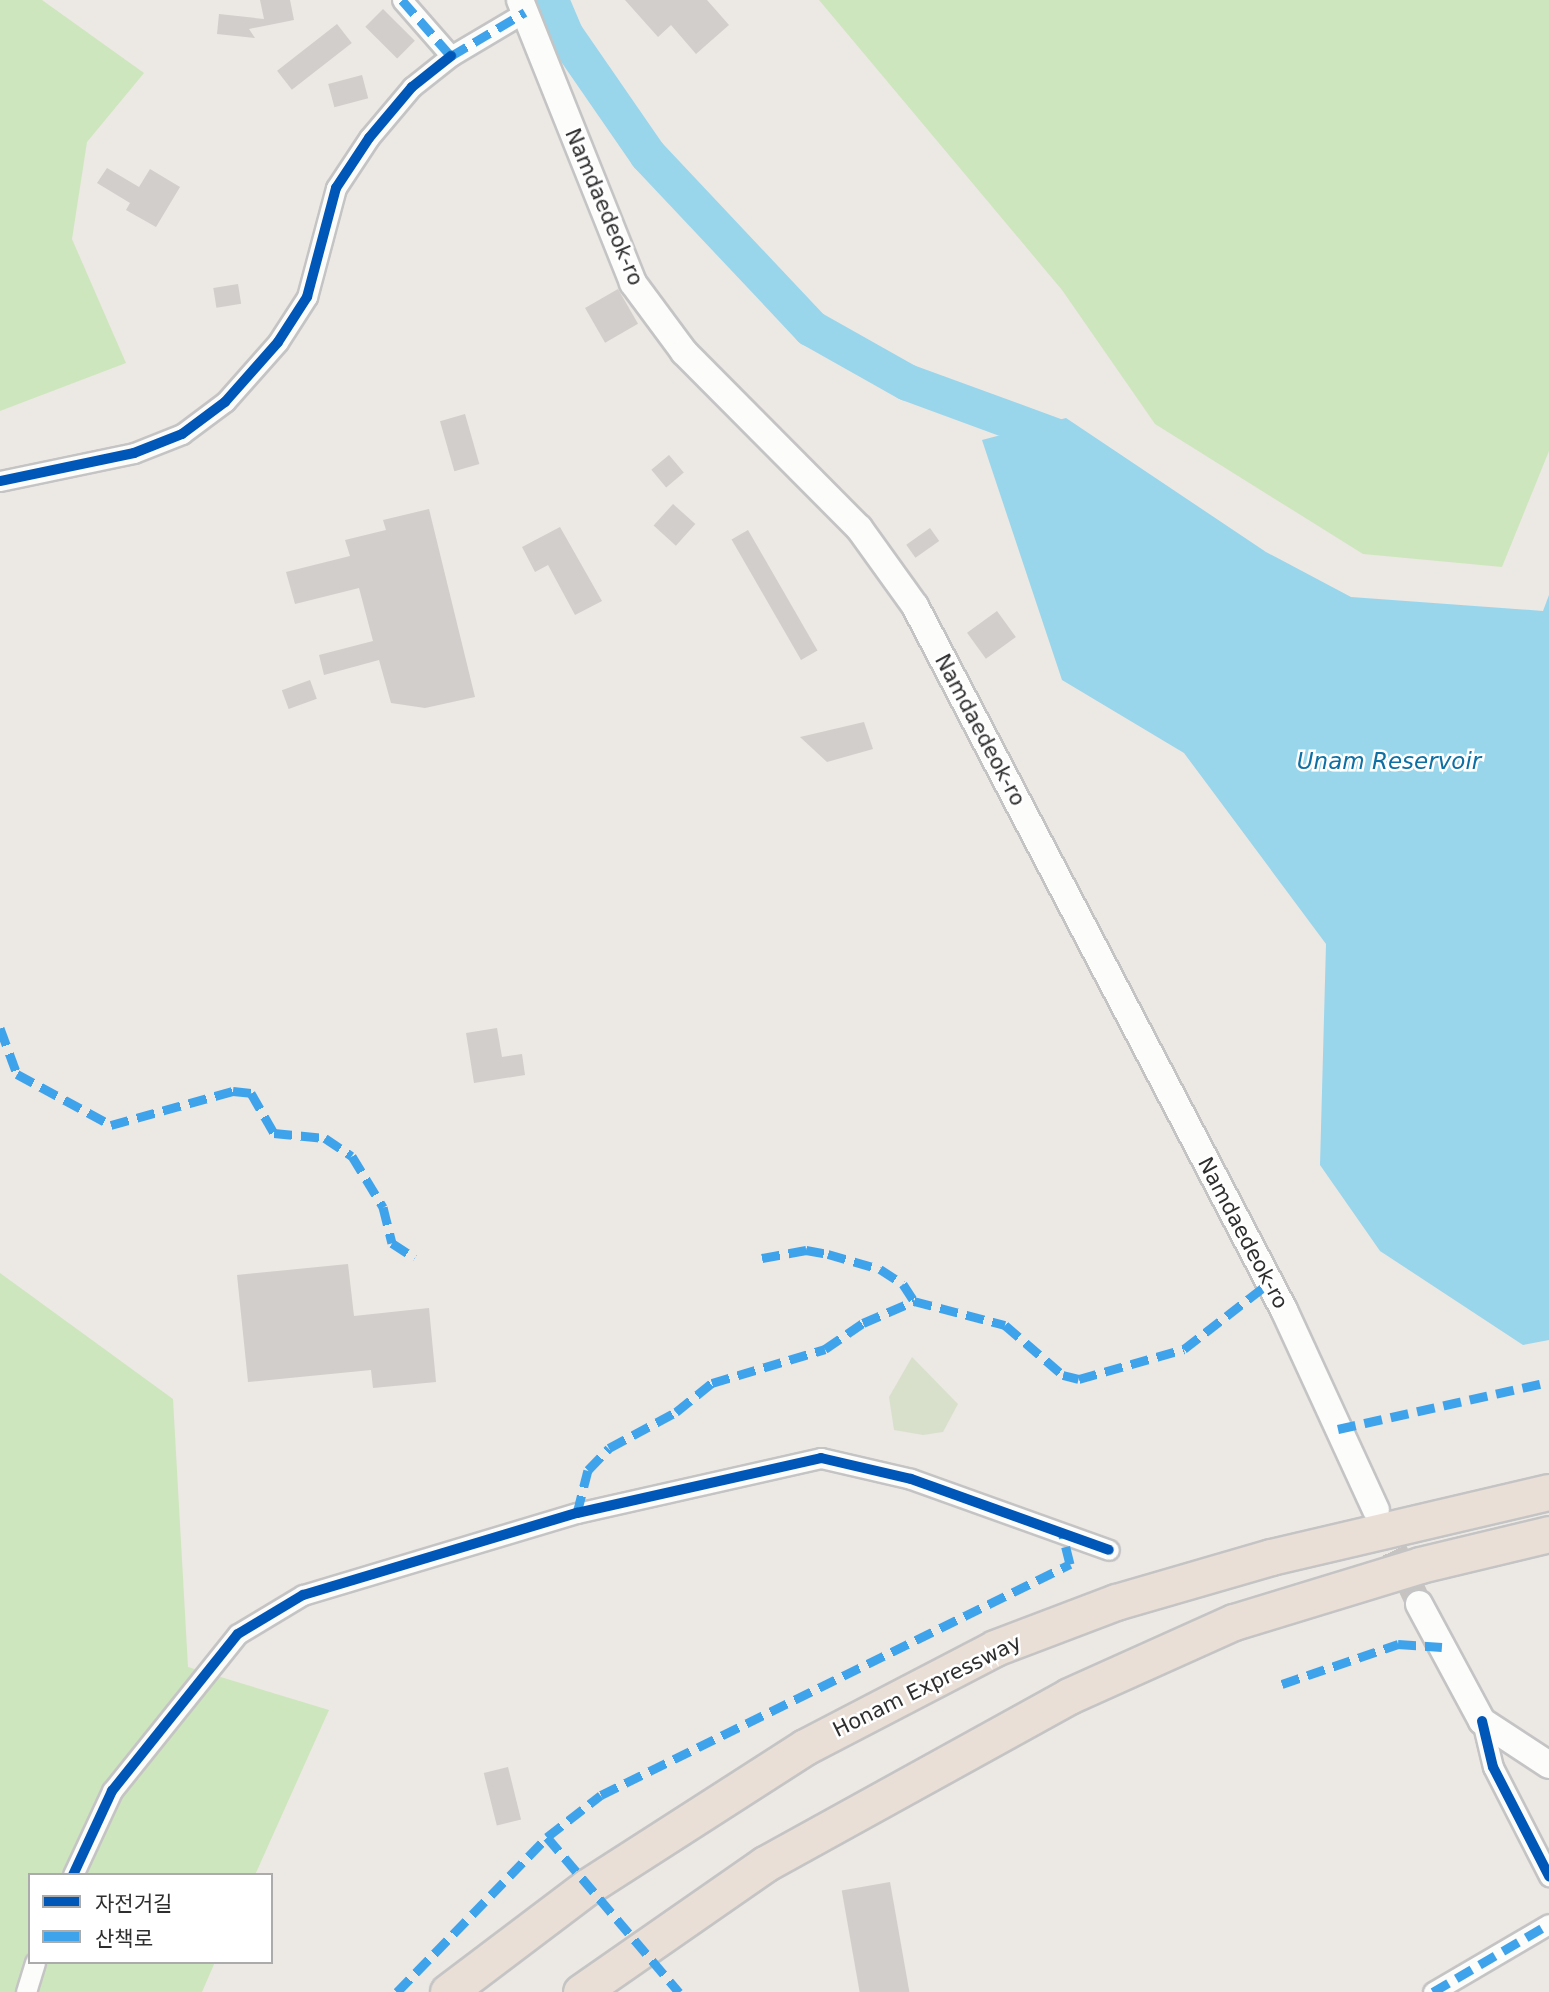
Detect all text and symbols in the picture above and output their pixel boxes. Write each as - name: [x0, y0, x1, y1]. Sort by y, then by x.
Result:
- street label: Namdaedeok-ro: [560, 125, 648, 289]
- street label: Namdaedeok-ro: [929, 650, 1031, 810]
- water label: Unam Reservoir: [1297, 747, 1481, 775]
- street label: Namdaedeok-ro: [1192, 1153, 1294, 1313]
- street label: Honam Expressway: [829, 1629, 1025, 1743]
- legend: [28, 1873, 273, 1964]
- text: 자전거길: [95, 1892, 172, 1916]
- text: 산책로: [95, 1927, 153, 1951]

